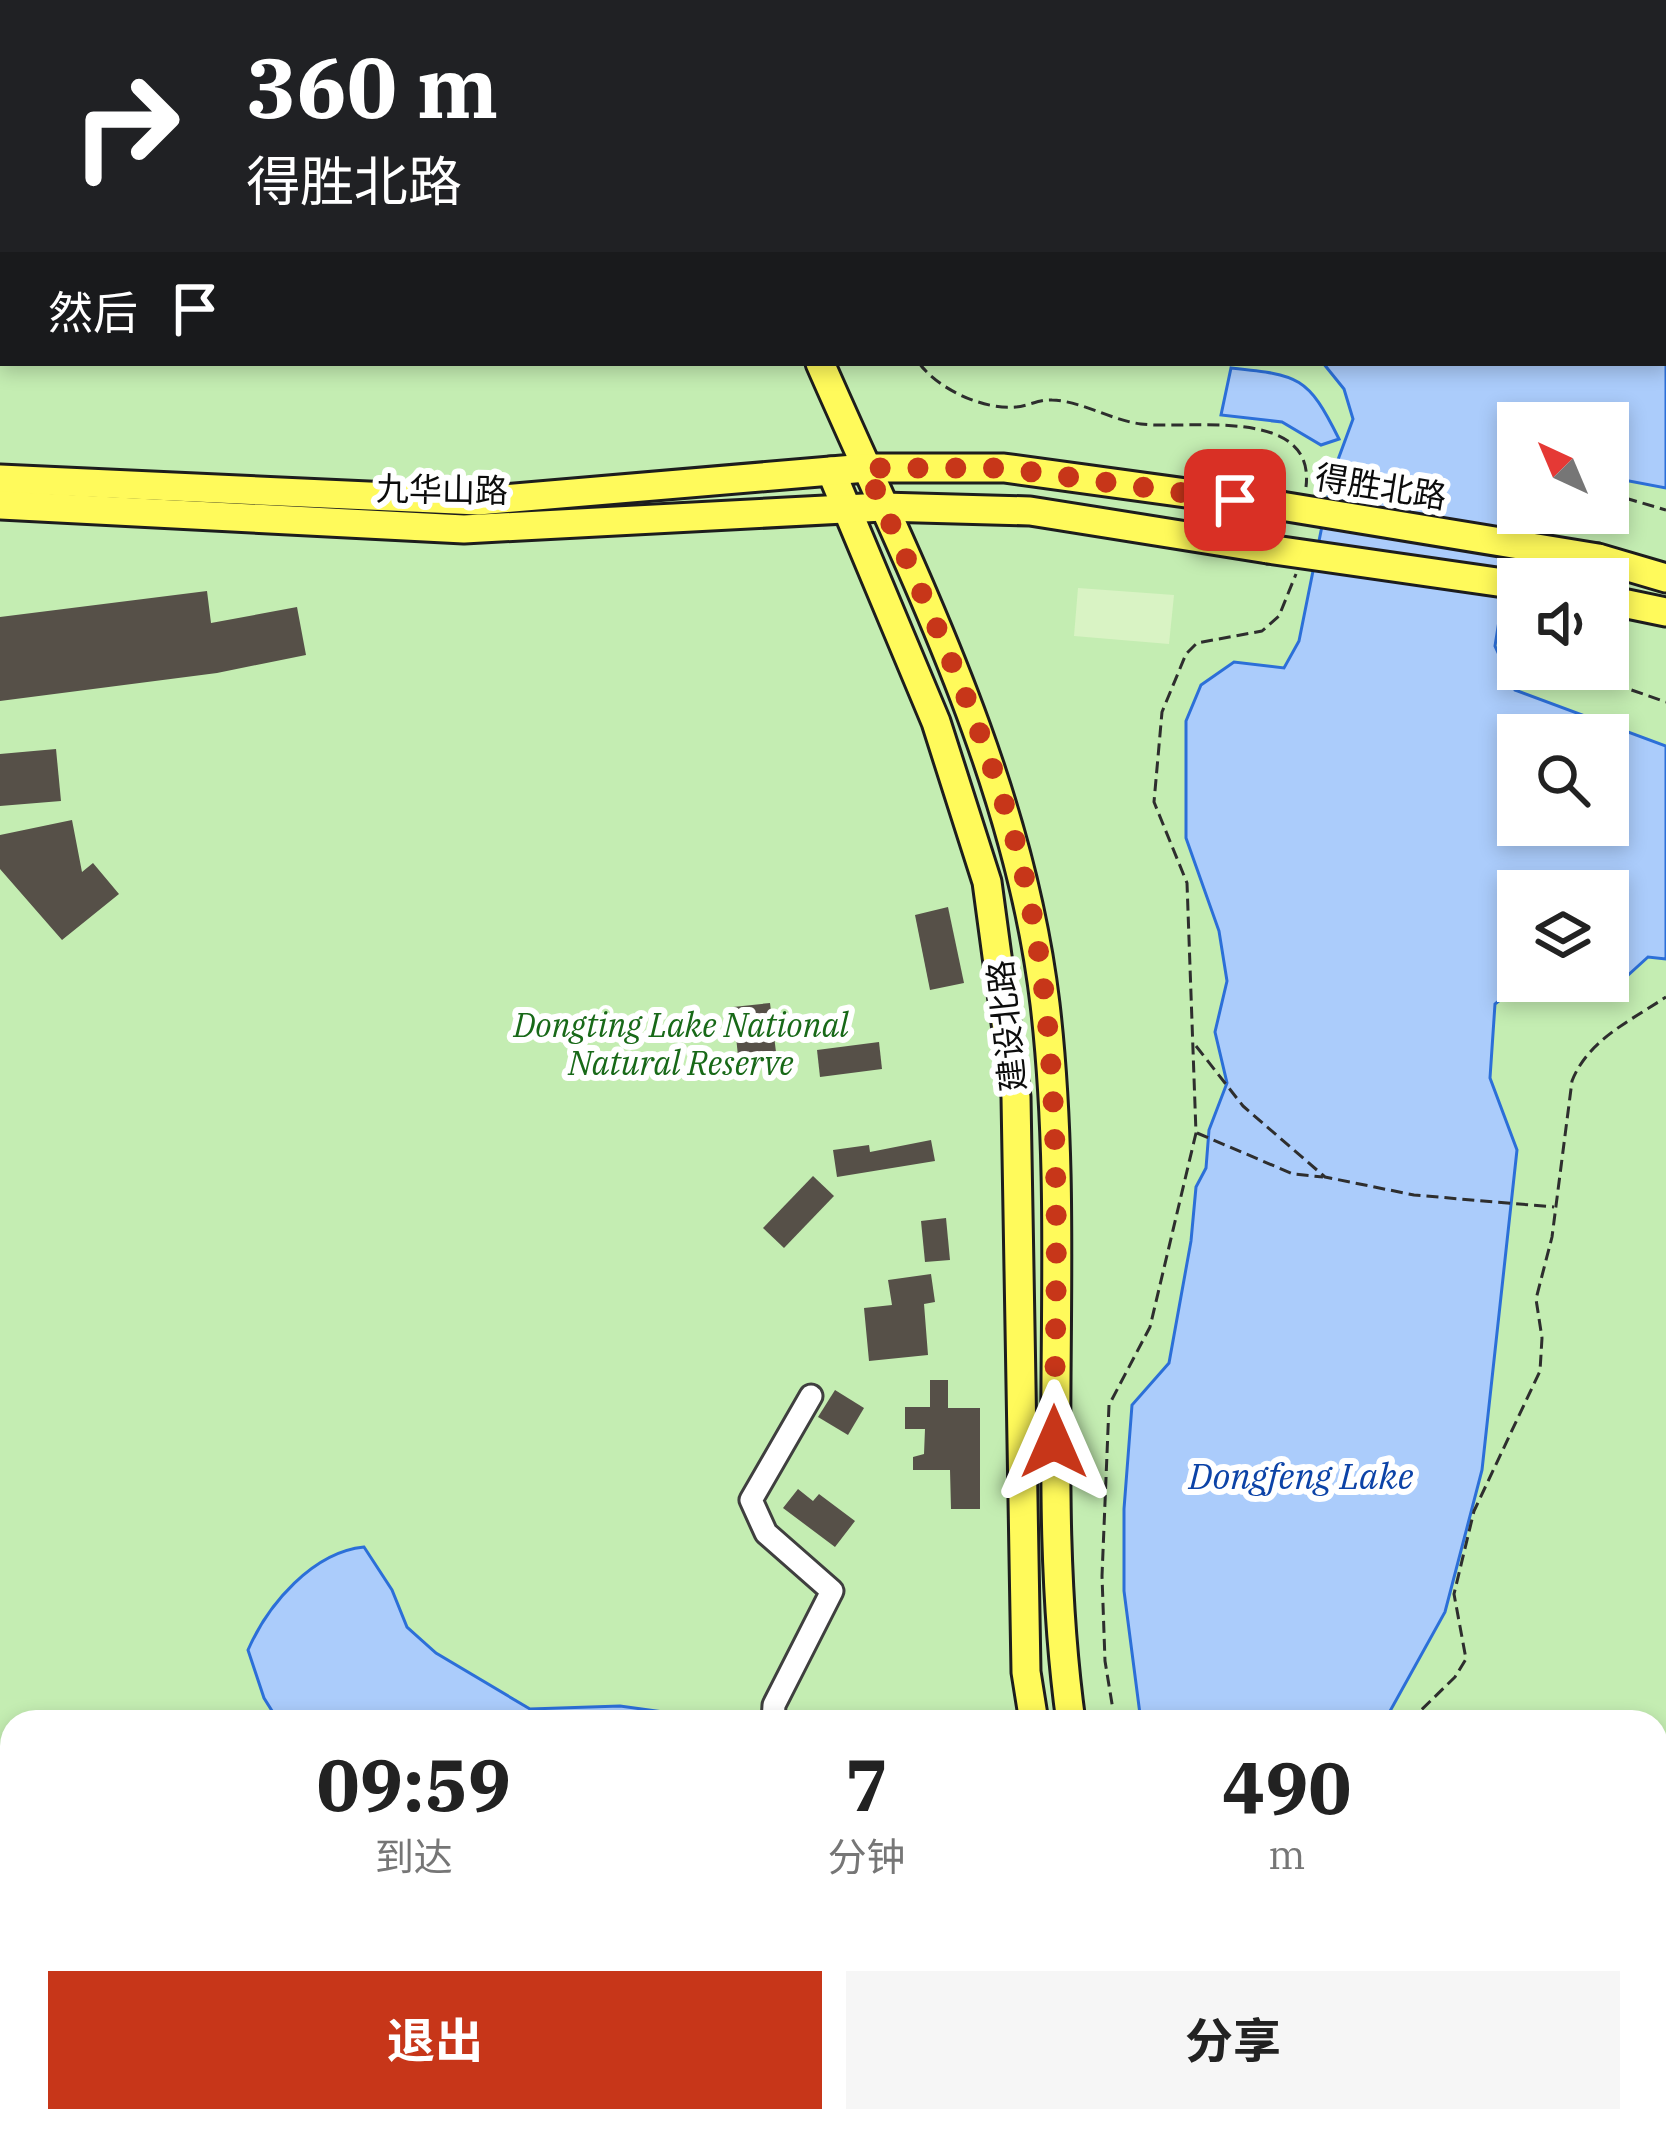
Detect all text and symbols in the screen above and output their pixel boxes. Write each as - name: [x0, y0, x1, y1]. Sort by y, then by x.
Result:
- text: 360 m: [246, 32, 498, 141]
- icon: right: [48, 48, 204, 204]
- text: 得胜北路: [246, 146, 462, 216]
- icon: arrive: [162, 276, 228, 342]
- text: 然后: [48, 283, 138, 341]
- north arrow: [1497, 402, 1629, 534]
- map controls: [1497, 402, 1629, 1002]
- pin: [1184, 449, 1286, 551]
- street label: 得胜北路: [1312, 454, 1450, 518]
- street label: 九华山路: [376, 466, 508, 512]
- icon: arrive: [1202, 467, 1268, 533]
- button: sound: [1497, 558, 1629, 690]
- button: search: [1497, 714, 1629, 846]
- button: layers: [1497, 870, 1629, 1002]
- street label: 建设北路: [978, 958, 1034, 1094]
- park label: Dongting Lake National Natural Reserve: [512, 1003, 849, 1084]
- position arrow: [991, 1379, 1117, 1505]
- water label: Dongfeng Lake: [1188, 1452, 1413, 1499]
- text: 09:59: [316, 1737, 511, 1831]
- text: 7: [845, 1737, 888, 1831]
- text: 490: [1222, 1740, 1352, 1834]
- text: m: [1268, 1829, 1305, 1880]
- text: 到达: [375, 1831, 453, 1882]
- text: 分钟: [828, 1831, 906, 1882]
- button: 退出: [48, 1971, 822, 2109]
- button: 分享: [846, 1971, 1620, 2109]

